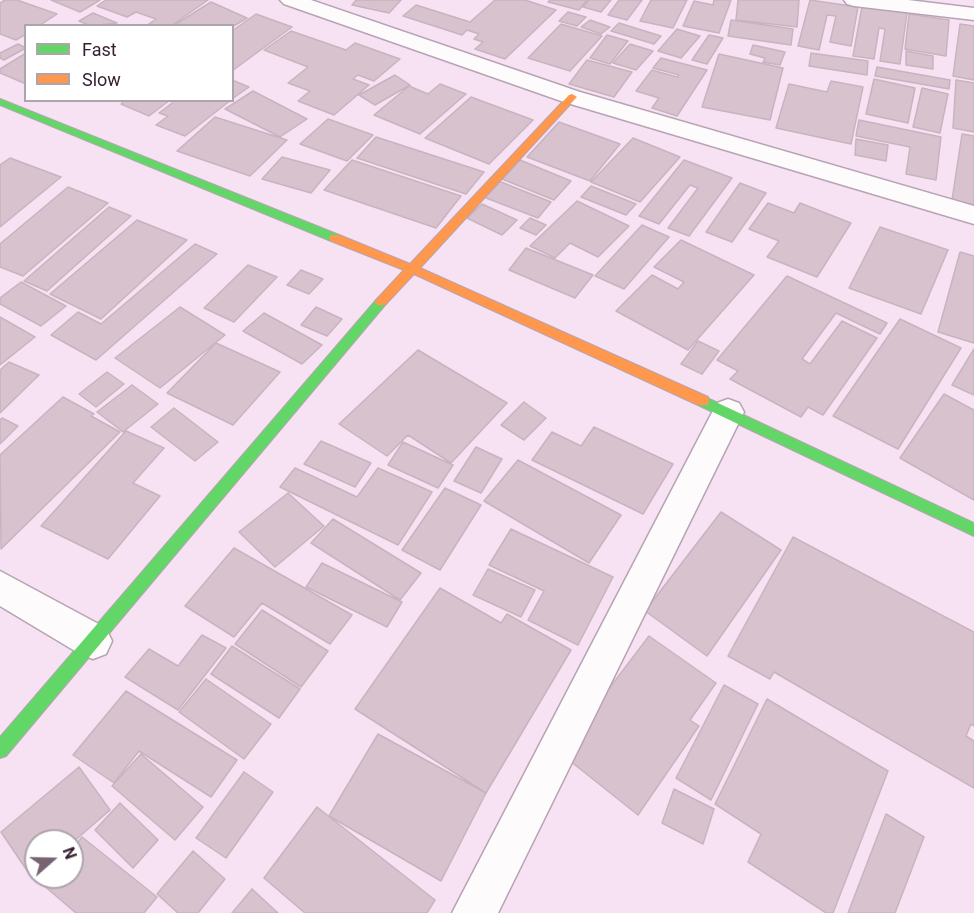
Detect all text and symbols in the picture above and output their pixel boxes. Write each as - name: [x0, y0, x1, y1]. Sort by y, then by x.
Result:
- legend: [24, 24, 234, 102]
- text: Fast: [82, 39, 117, 60]
- text: Slow: [82, 69, 121, 90]
- north arrow: [24, 829, 84, 889]
- text: N: [59, 845, 80, 862]

